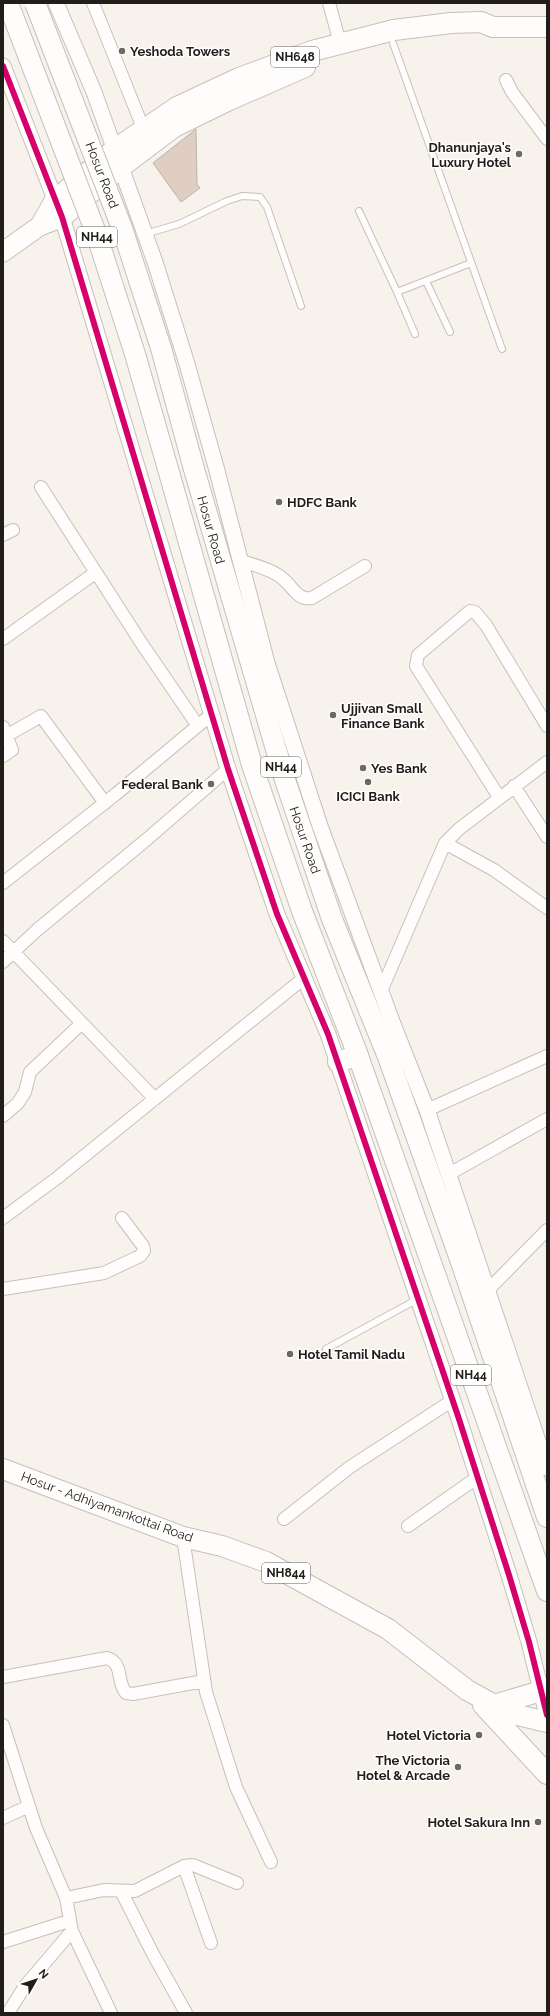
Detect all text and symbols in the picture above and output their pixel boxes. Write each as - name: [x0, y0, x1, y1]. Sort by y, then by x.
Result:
- place label: Yeshoda Towers: [130, 44, 231, 59]
- marker: Yeshoda Towers: [117, 46, 127, 56]
- road number: NH648: [271, 47, 319, 67]
- street label: Hosur Road: [82, 140, 122, 210]
- place label: Dhanunjaya's Luxury Hotel: [429, 140, 512, 170]
- marker: Dhanunjaya's Luxury Hotel: [514, 149, 524, 159]
- road number: NH44: [77, 227, 117, 247]
- street label: Hosur Road: [194, 494, 228, 566]
- place label: HDFC Bank: [287, 495, 358, 510]
- marker: HDFC Bank: [274, 497, 284, 507]
- place label: Ujjivan Small Finance Bank: [341, 701, 425, 731]
- marker: Ujjivan Small Finance Bank: [328, 710, 338, 720]
- road number: NH44: [261, 757, 301, 777]
- place label: Yes Bank: [371, 761, 428, 776]
- marker: Yes Bank: [358, 763, 368, 773]
- place label: Federal Bank: [121, 777, 204, 792]
- marker: ICICI Bank: [363, 777, 373, 787]
- marker: Federal Bank: [206, 779, 216, 789]
- place label: ICICI Bank: [336, 789, 400, 804]
- street label: Hosur Road: [287, 804, 323, 876]
- place label: Hotel Tamil Nadu: [298, 1347, 405, 1362]
- marker: Hotel Tamil Nadu: [285, 1349, 295, 1359]
- road number: NH44: [451, 1365, 491, 1385]
- street label: Hosur - Adhiyamankottai Road: [19, 1469, 195, 1545]
- road number: NH844: [262, 1563, 310, 1583]
- place label: Hotel Victoria: [386, 1728, 472, 1743]
- marker: Hotel Victoria: [474, 1730, 484, 1740]
- place label: The Victoria Hotel & Arcade: [356, 1753, 451, 1783]
- marker: The Victoria Hotel & Arcade: [453, 1762, 463, 1772]
- place label: Hotel Sakura Inn: [427, 1815, 530, 1830]
- marker: Hotel Sakura Inn: [533, 1817, 543, 1827]
- north arrow: [16, 1960, 56, 2000]
- text: N: [36, 1967, 51, 1981]

